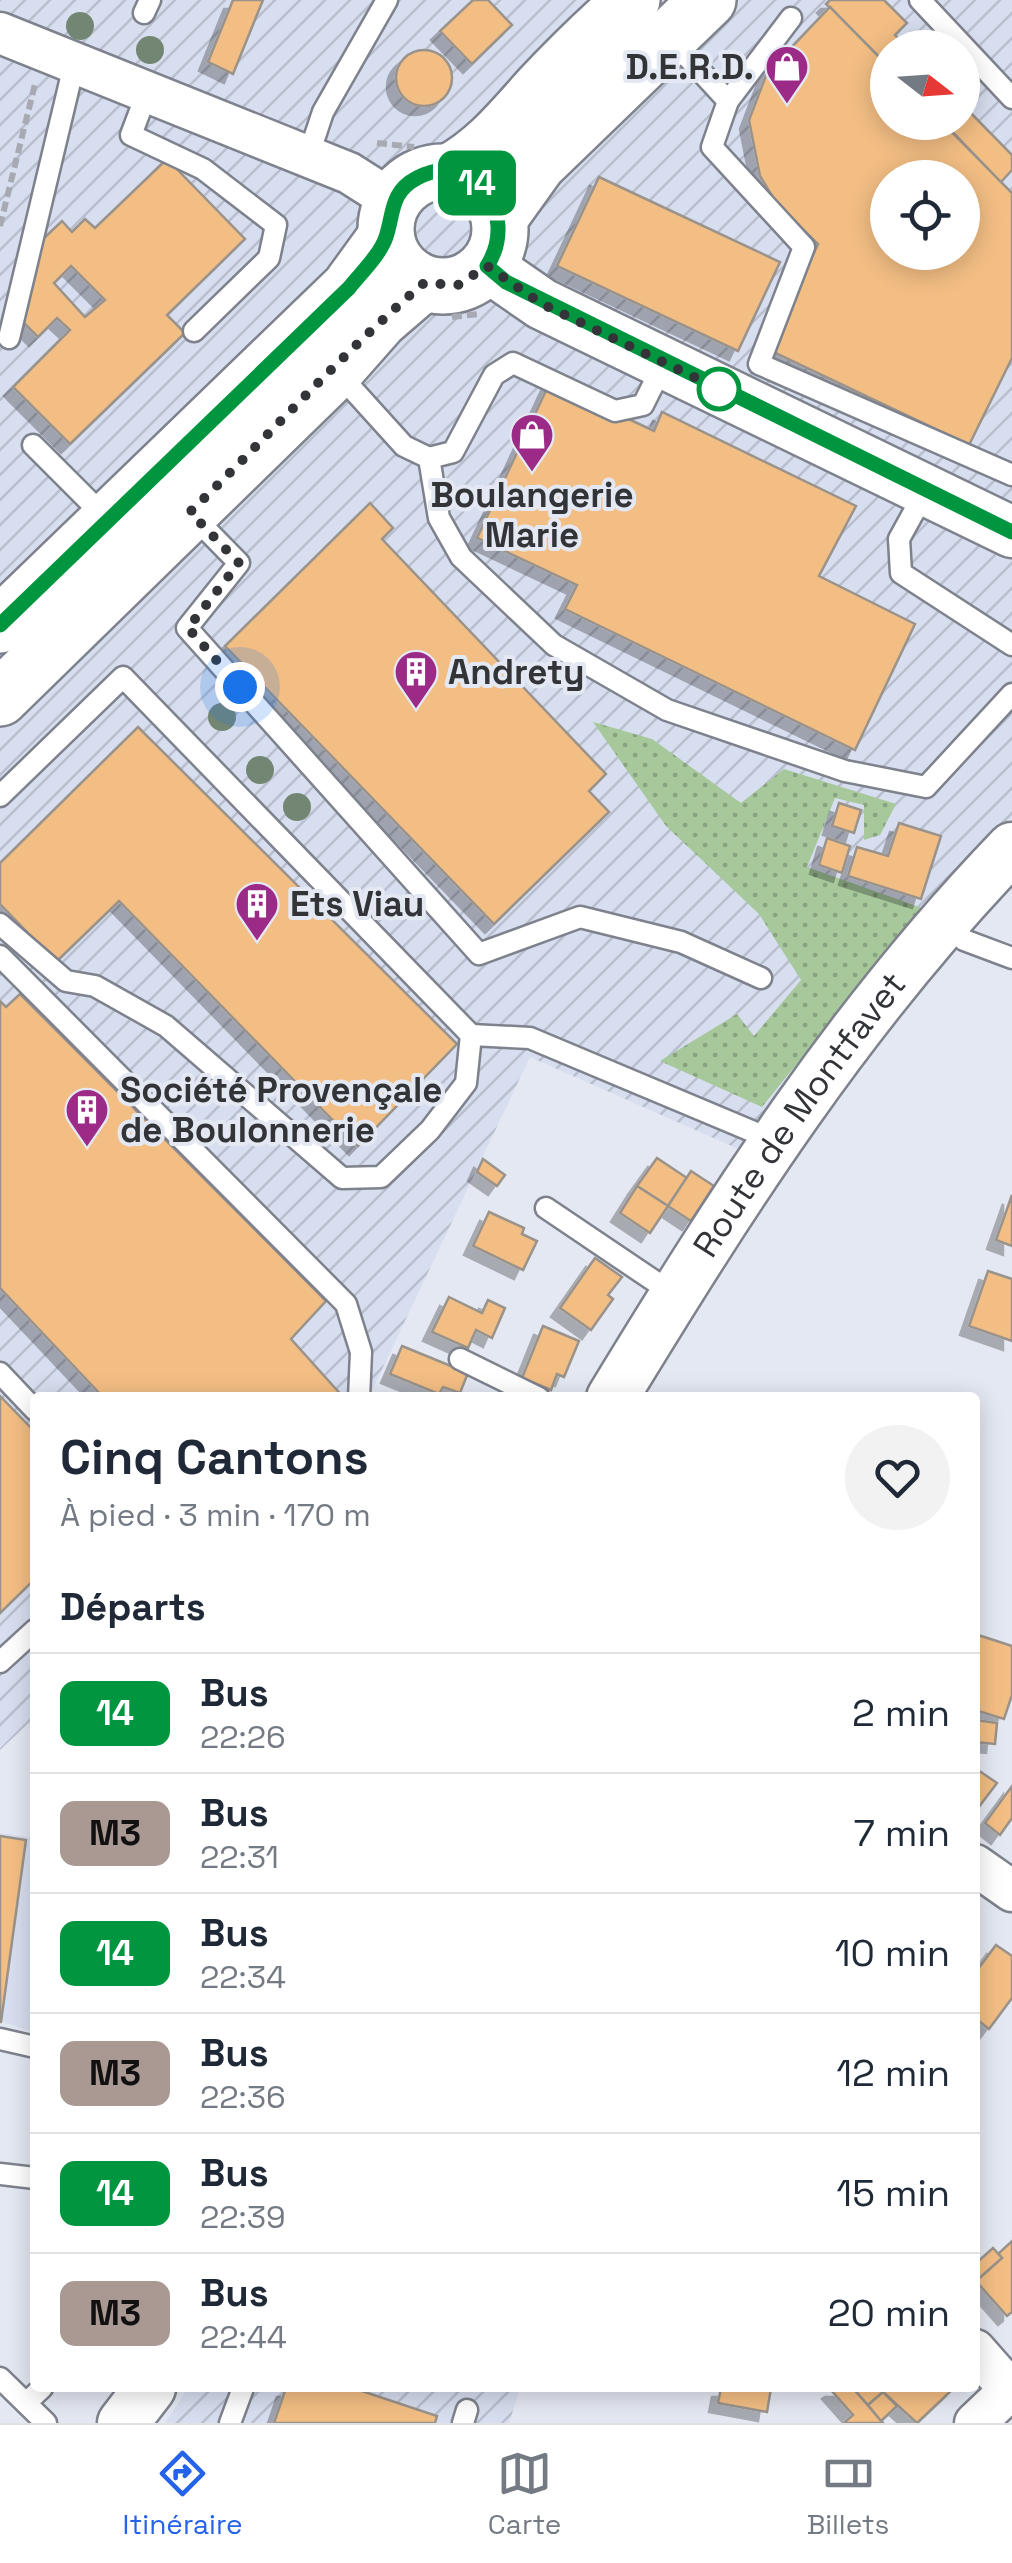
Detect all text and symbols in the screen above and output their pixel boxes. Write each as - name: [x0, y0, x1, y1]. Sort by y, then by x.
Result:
- north arrow: [870, 30, 980, 140]
- map controls: [870, 30, 980, 270]
- shop icon: D.E.R.D.: [764, 44, 810, 105]
- place label: D.E.R.D.: [625, 45, 754, 89]
- line badge: 14: [432, 150, 522, 216]
- button: locate: [870, 160, 980, 270]
- text: 14: [458, 161, 496, 205]
- unlabelled marker: [698, 368, 740, 410]
- shop icon: Boulangerie Marie: [509, 412, 555, 473]
- place label: Boulangerie Marie: [430, 473, 634, 557]
- building icon: Andrety: [393, 649, 439, 710]
- place label: Andrety: [448, 650, 584, 694]
- your location: [215, 662, 265, 712]
- building icon: Ets Viau: [234, 881, 280, 942]
- place label: Ets Viau: [290, 882, 424, 926]
- street label: Route de Montfavet: [683, 963, 915, 1265]
- place label: Société Provençale de Boulonnerie: [120, 1068, 443, 1152]
- building icon: Société Provençale de Boulonnerie: [64, 1087, 110, 1148]
- button: heart: [845, 1425, 950, 1530]
- text: Cinq Cantons: [60, 1427, 369, 1488]
- text: À pied · 3 min · 170 m: [60, 1495, 371, 1535]
- text: Départs: [60, 1583, 206, 1631]
- text: Bus: [200, 1669, 269, 1717]
- text: 2 min: [852, 1689, 950, 1737]
- text: 14: [96, 1691, 134, 1735]
- text: 22:26: [200, 1717, 286, 1757]
- text: Bus: [200, 1789, 269, 1837]
- text: 7 min: [854, 1809, 950, 1857]
- text: M3: [89, 1811, 141, 1855]
- text: 22:31: [200, 1837, 279, 1877]
- text: Bus: [200, 1909, 269, 1957]
- text: 10 min: [835, 1929, 950, 1977]
- text: 14: [96, 1931, 134, 1975]
- text: 22:34: [200, 1957, 286, 1997]
- text: Bus: [200, 2029, 269, 2077]
- text: 12 min: [836, 2049, 950, 2097]
- text: M3: [89, 2051, 141, 2095]
- text: 22:36: [200, 2077, 286, 2117]
- text: Bus: [200, 2149, 269, 2197]
- text: 15 min: [836, 2169, 950, 2217]
- text: 14: [96, 2171, 134, 2215]
- text: 22:39: [200, 2197, 286, 2237]
- text: Bus: [200, 2269, 269, 2317]
- text: 20 min: [828, 2289, 950, 2337]
- text: M3: [89, 2291, 141, 2335]
- text: 22:44: [200, 2317, 287, 2357]
- tab: Itinéraire: [123, 2446, 243, 2542]
- tab: Carte: [488, 2446, 561, 2542]
- tab: Billets: [807, 2446, 889, 2542]

